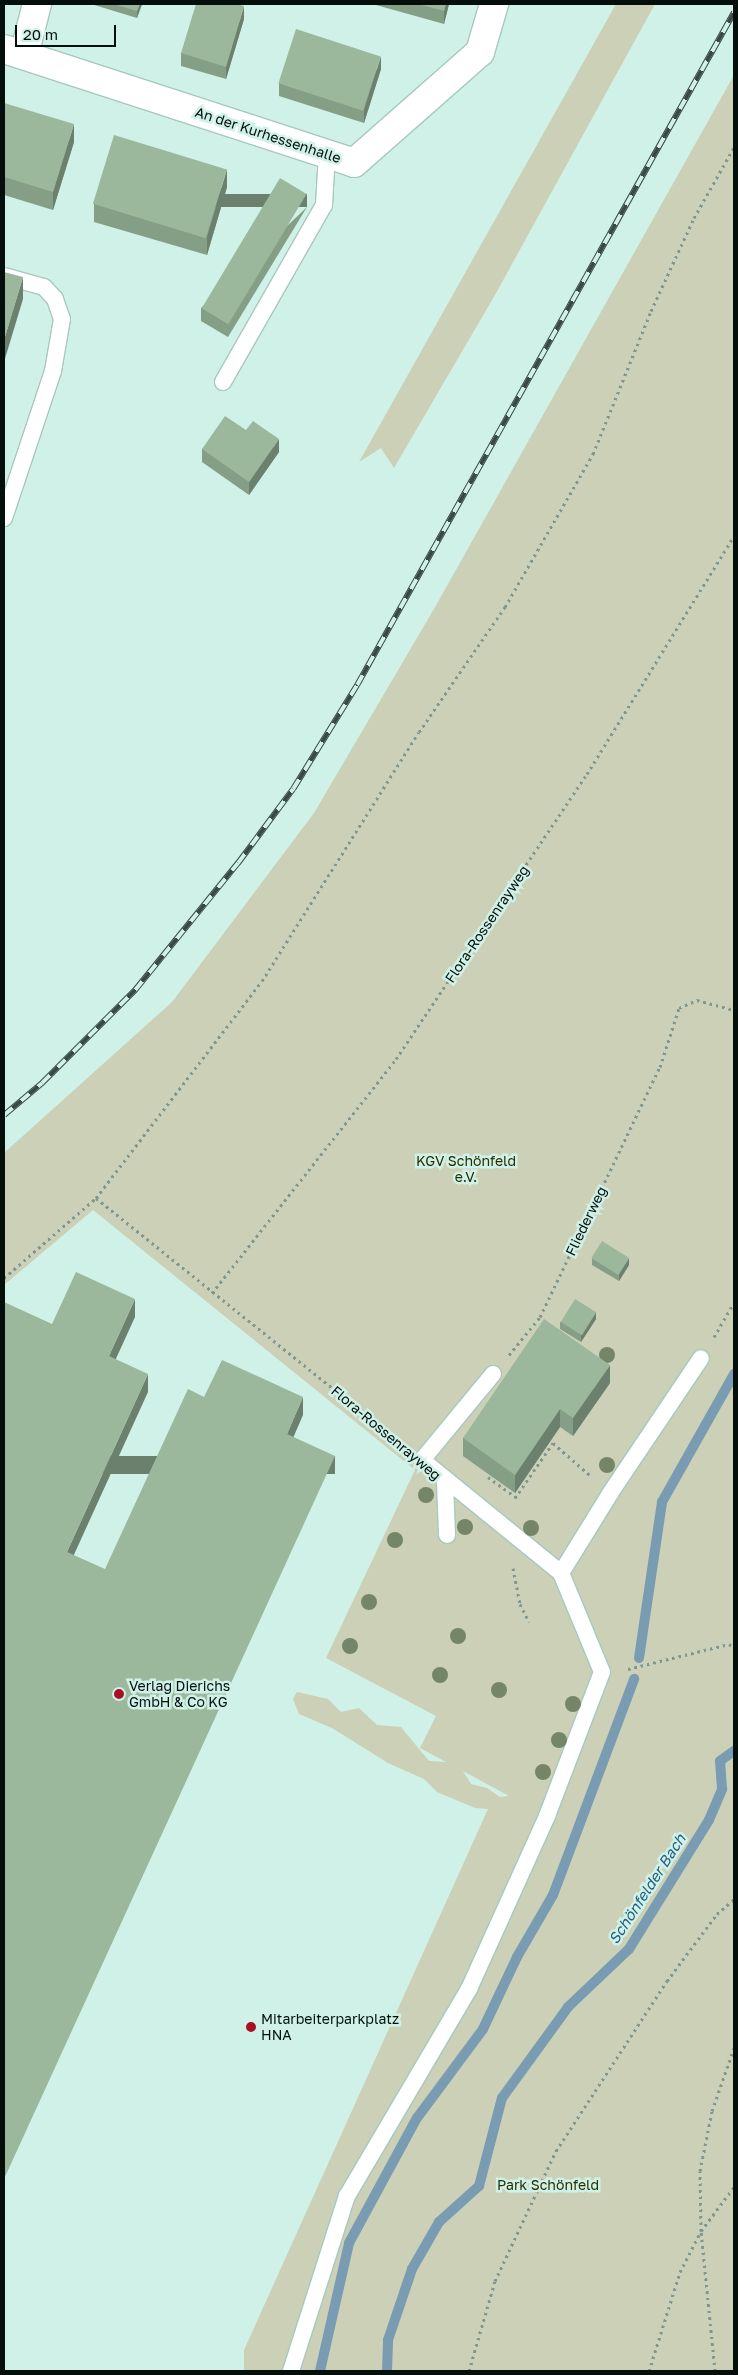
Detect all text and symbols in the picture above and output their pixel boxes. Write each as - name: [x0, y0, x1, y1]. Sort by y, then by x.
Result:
- scale bar: [18, 15, 119, 47]
- text: 20 m: [23, 25, 58, 43]
- street label: An der Kurhessenhalle: [193, 103, 343, 167]
- street label: Flora-Rossenrayweg: [441, 862, 533, 986]
- park label: KGV Schönfeld e.V.: [416, 1153, 516, 1186]
- street label: Fliederweg: [562, 1184, 610, 1258]
- street label: Flora-Rossenrayweg: [328, 1382, 444, 1484]
- place label: Verlag Dierichs GmbH & Co KG: [129, 1678, 230, 1710]
- marker: Verlag Dierichs GmbH & Co KG: [113, 1688, 125, 1700]
- water label: Schönfelder Bach: [605, 1831, 689, 1947]
- place label: Mitarbeiterparkplatz HNA: [261, 2011, 399, 2044]
- marker: Mitarbeiterparkplatz HNA: [245, 2021, 257, 2033]
- park label: Park Schönfeld: [497, 2177, 599, 2193]

